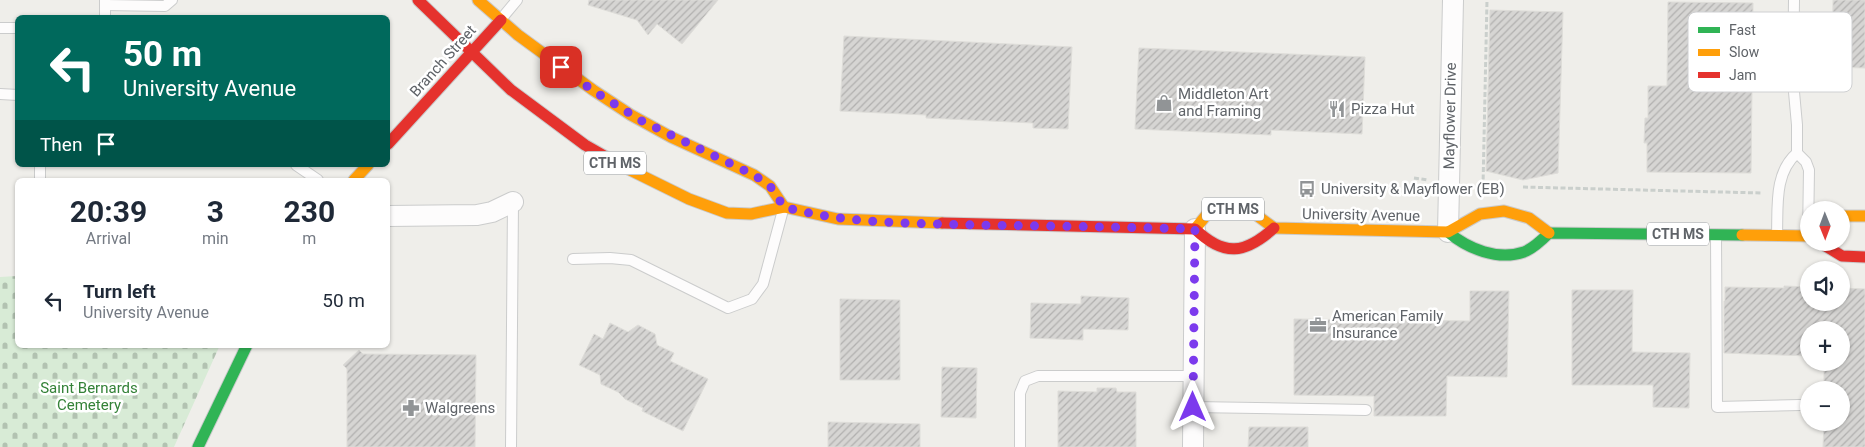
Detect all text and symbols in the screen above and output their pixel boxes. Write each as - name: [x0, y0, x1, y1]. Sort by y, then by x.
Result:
- legend: [1688, 12, 1852, 92]
- street label: Branch Street: [406, 21, 480, 100]
- text: Fast: [1729, 22, 1756, 38]
- text: 50 m: [123, 34, 202, 75]
- icon: left: [40, 35, 105, 100]
- text: Slow: [1729, 44, 1760, 60]
- pin: [540, 46, 582, 88]
- icon: arrive: [547, 53, 575, 81]
- street label: Mayflower Drive: [1440, 62, 1460, 170]
- text: Jam: [1729, 67, 1757, 83]
- text: University Avenue: [123, 76, 296, 101]
- place label: Middleton Art and Framing: [1178, 85, 1269, 120]
- shop icon: Middleton Art and Framing: [1154, 93, 1174, 113]
- restaurant icon: Pizza Hut: [1327, 99, 1347, 119]
- place label: Pizza Hut: [1351, 100, 1415, 118]
- icon: arrive: [92, 130, 120, 158]
- text: Then: [40, 133, 82, 156]
- road number: CTH MS: [584, 152, 646, 174]
- bus stop icon: University & Mayflower (EB): [1297, 179, 1317, 199]
- place label: University & Mayflower (EB): [1321, 180, 1505, 198]
- text: 20:39: [70, 194, 147, 229]
- text: 3: [207, 194, 224, 229]
- text: 230: [284, 194, 335, 229]
- road number: CTH MS: [1202, 198, 1264, 220]
- north arrow: [1800, 201, 1850, 251]
- map controls: [1800, 201, 1850, 431]
- street label: University Avenue: [1302, 205, 1420, 225]
- road number: CTH MS: [1647, 222, 1709, 245]
- text: Arrival: [86, 229, 131, 248]
- text: min: [202, 229, 229, 248]
- text: m: [302, 229, 316, 248]
- button: sound: [1800, 261, 1850, 311]
- text: Turn left: [83, 280, 156, 303]
- icon: left: [40, 287, 68, 315]
- text: 50 m: [322, 289, 365, 312]
- text: University Avenue: [83, 303, 209, 322]
- place label: American Family Insurance: [1332, 307, 1443, 342]
- office icon: American Family Insurance: [1308, 315, 1328, 335]
- button: +: [1800, 321, 1850, 371]
- park label: Saint Bernards Cemetery: [40, 379, 138, 414]
- position arrow: [1166, 380, 1218, 432]
- button: −: [1800, 381, 1850, 431]
- pharmacy icon: Walgreens: [401, 398, 421, 418]
- place label: Walgreens: [425, 399, 495, 417]

